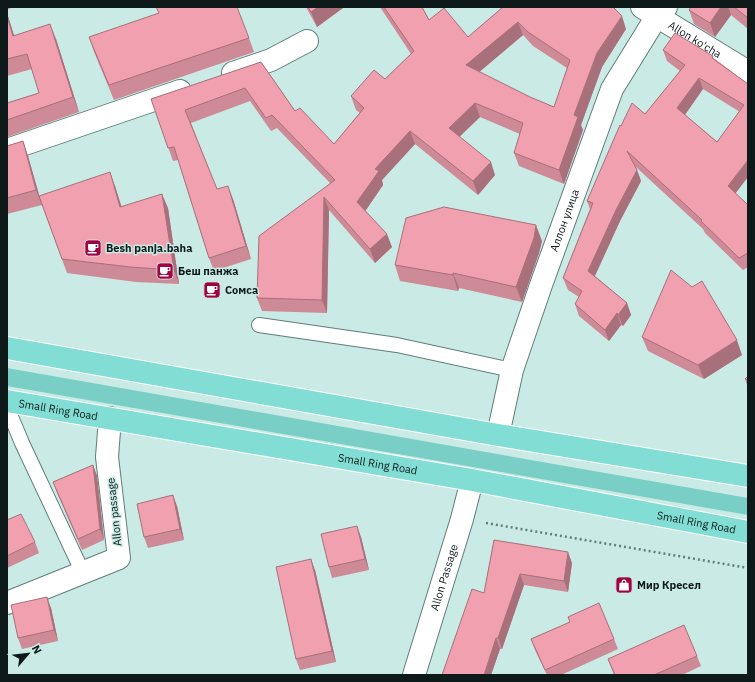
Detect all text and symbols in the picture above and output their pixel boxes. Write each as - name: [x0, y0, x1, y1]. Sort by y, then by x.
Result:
- street label: Allon ko'cha: [666, 18, 724, 61]
- street label: Аллон улица: [547, 187, 582, 254]
- cafe icon: Besh panja.baha: [83, 238, 103, 258]
- place label: Besh panja.baha: [106, 241, 192, 255]
- cafe icon: Беш панжа: [155, 261, 175, 281]
- place label: Беш панжа: [178, 264, 239, 278]
- cafe icon: Сомса: [202, 280, 222, 300]
- place label: Сомса: [225, 283, 258, 297]
- street label: Small Ring Road: [18, 396, 99, 423]
- street label: Small Ring Road: [337, 450, 418, 478]
- street label: Allon passage: [103, 477, 125, 547]
- street label: Small Ring Road: [656, 508, 737, 537]
- street label: Allon Passage: [427, 543, 461, 612]
- shop icon: Мир Кресел: [614, 575, 634, 595]
- place label: Мир Кресел: [637, 578, 701, 592]
- north arrow: [8, 634, 48, 674]
- text: N: [29, 643, 45, 656]

